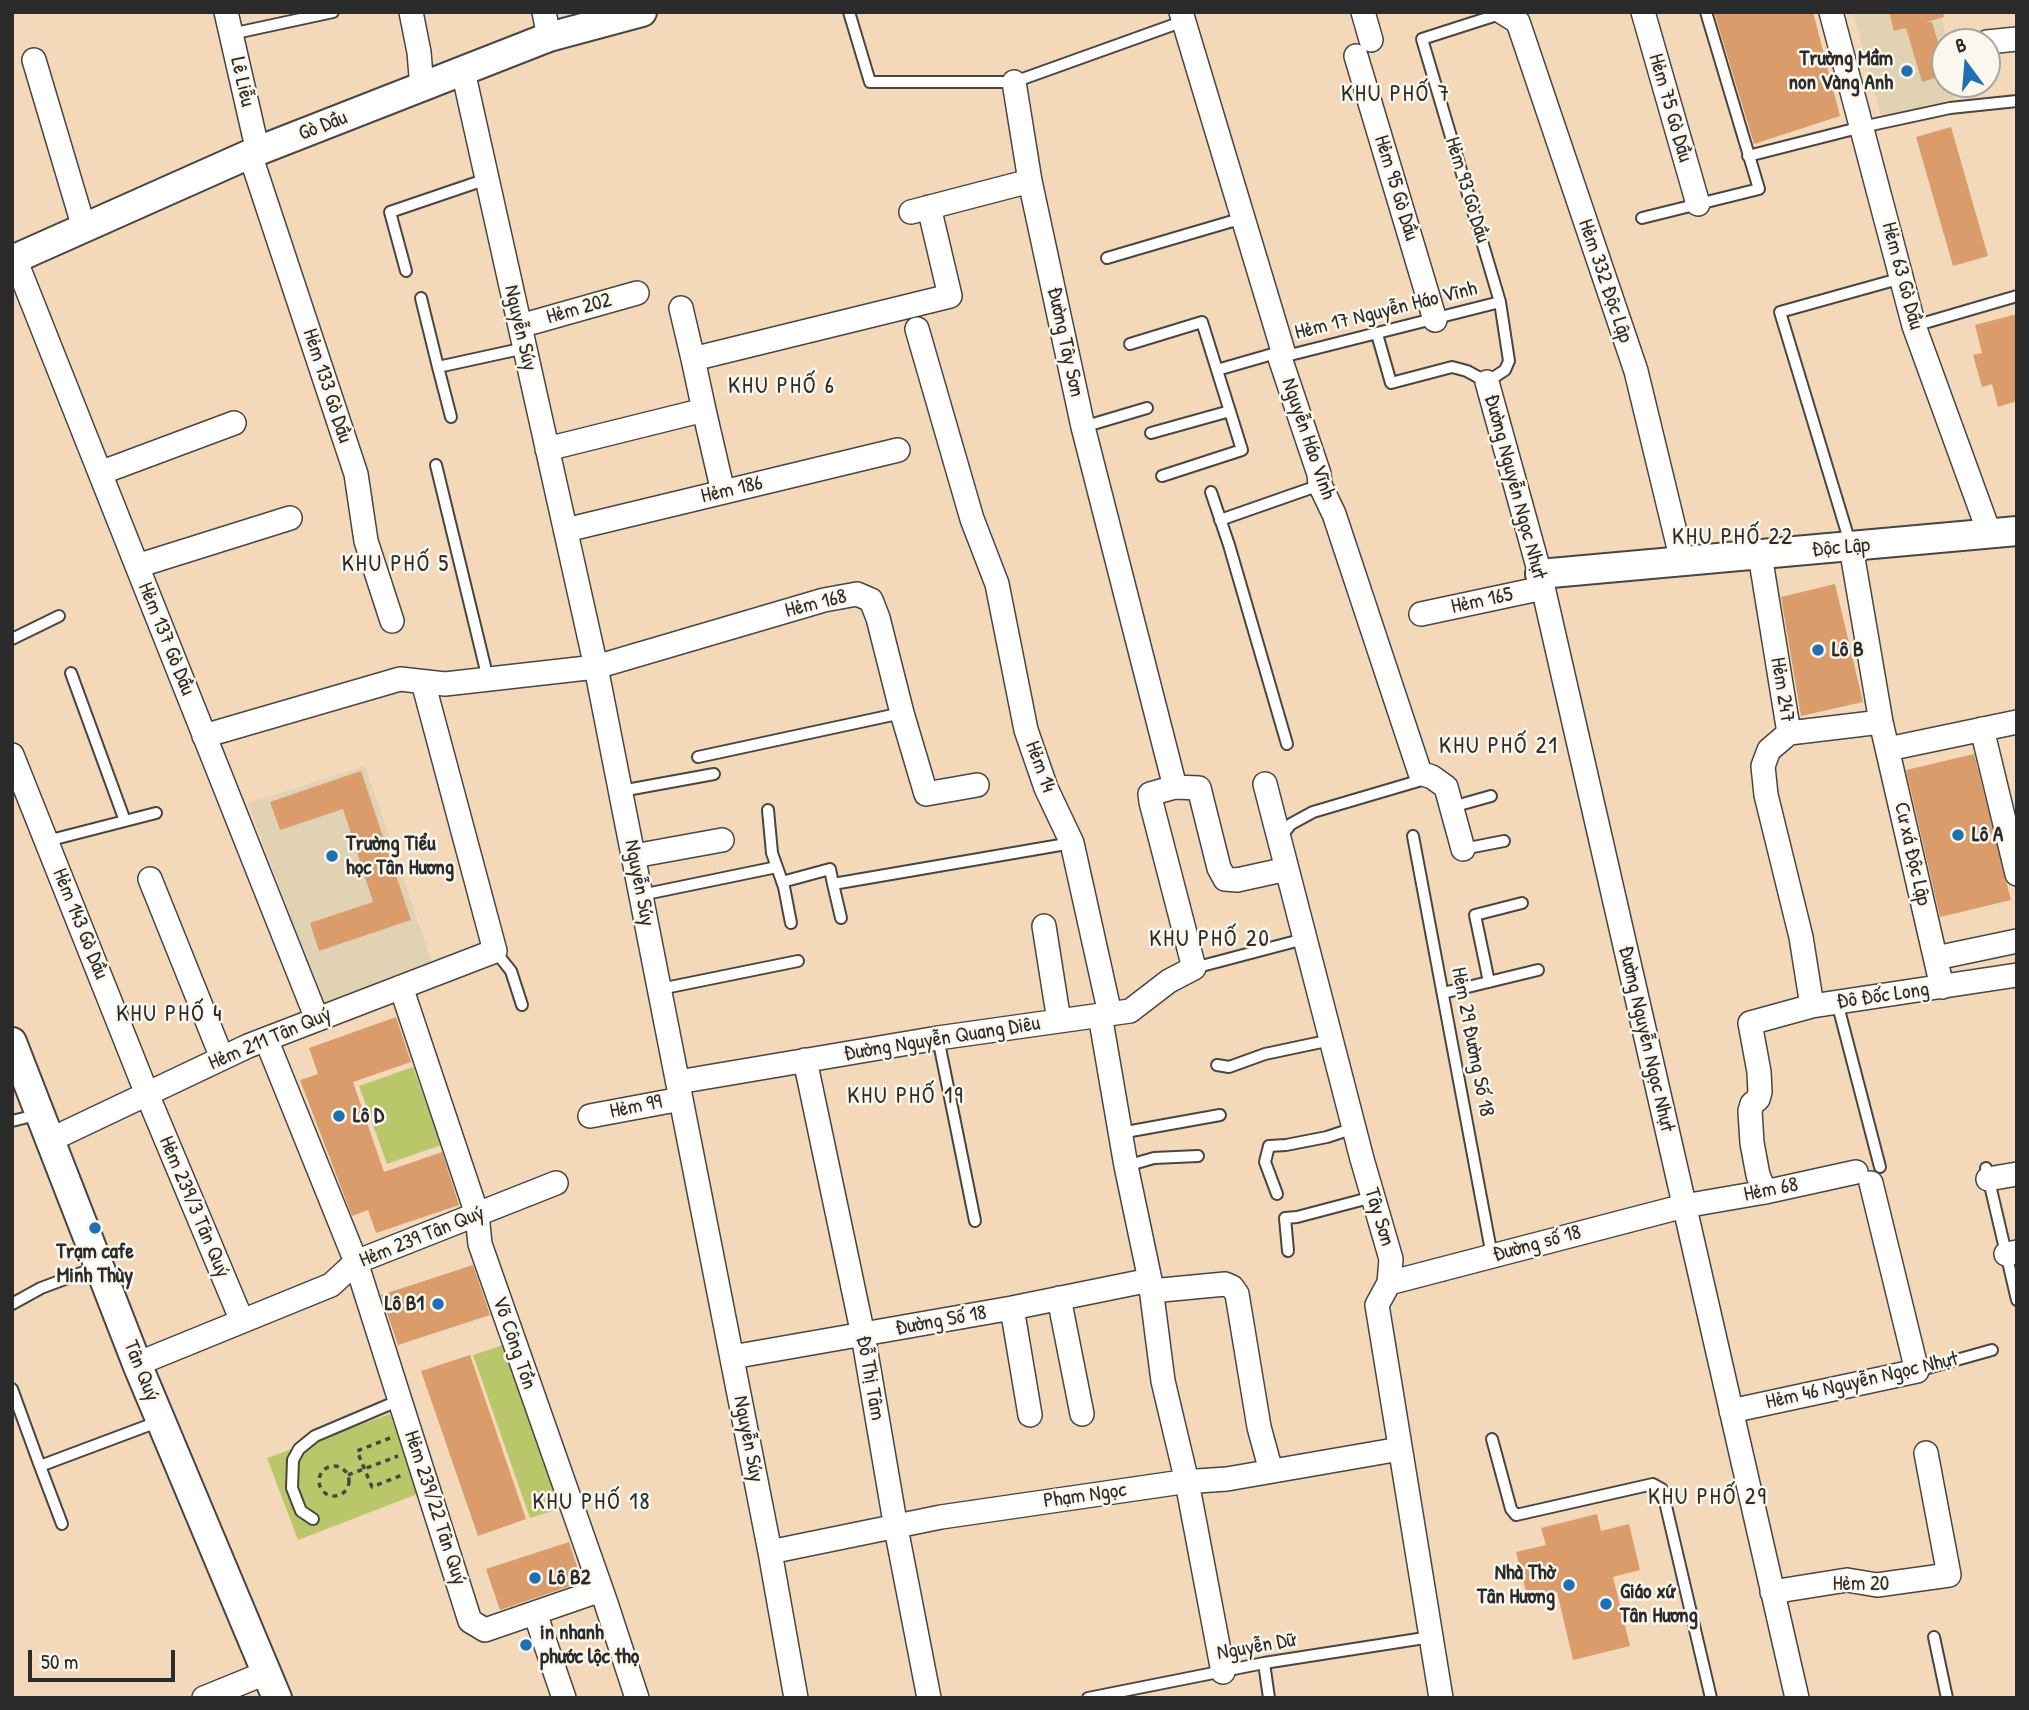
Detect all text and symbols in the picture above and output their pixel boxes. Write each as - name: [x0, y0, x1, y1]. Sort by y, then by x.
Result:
- north arrow: [1931, 28, 2001, 98]
- text: B: [1953, 31, 1969, 59]
- place label: Trường Mầm non Vàng Anh: [1788, 46, 1893, 96]
- street label: Hẻm 75 Gò Dầu: [1643, 51, 1697, 165]
- street label: Lê Liễu: [224, 55, 260, 109]
- marker: Trường Mầm non Vàng Anh: [1899, 63, 1915, 79]
- district label: KHU PHỐ 7: [1342, 81, 1450, 109]
- street label: Gò Dầu: [295, 105, 351, 147]
- street label: Hẻm 95 Gò Dầu: [1368, 132, 1424, 244]
- street label: Hẻm 93 Gò Dầu: [1439, 134, 1495, 246]
- street label: Hẻm 332 Độc Lập: [1572, 216, 1638, 346]
- street label: Hẻm 63 Gò Dầu: [1876, 220, 1928, 332]
- street label: Hẻm 17 Nguyễn Háo Vĩnh: [1292, 276, 1480, 346]
- street label: Nguyễn Súy: [498, 283, 542, 373]
- street label: Đường Tây Sơn: [1041, 285, 1089, 399]
- street label: Hẻm 202: [544, 288, 614, 330]
- street label: Hẻm 133 Gò Dầu: [297, 326, 357, 446]
- district label: KHU PHỐ 6: [729, 373, 835, 401]
- street label: Nguyễn Háo Vĩnh: [1275, 375, 1341, 503]
- street label: Đường Nguyễn Ngọc Nhựt: [1478, 392, 1552, 582]
- street label: Hẻm 186: [699, 471, 765, 509]
- district label: KHU PHỐ 22: [1673, 524, 1793, 552]
- street label: Độc Lập: [1811, 533, 1871, 563]
- district label: KHU PHỐ 5: [343, 551, 449, 579]
- street label: Hẻm 137 Gò Dầu: [132, 579, 200, 699]
- street label: Hẻm 165: [1449, 582, 1515, 620]
- street label: Hẻm 168: [783, 584, 849, 624]
- place label: Lô B: [1832, 637, 1864, 663]
- marker: Lô B: [1810, 642, 1826, 658]
- street label: Hẻm 247: [1764, 656, 1800, 724]
- district label: KHU PHỐ 21: [1440, 733, 1558, 761]
- street label: Hẻm 14: [1019, 738, 1061, 796]
- street label: Cư xá Độc Lập: [1888, 800, 1936, 908]
- place label: Lô A: [1972, 822, 2003, 848]
- marker: Lô A: [1950, 827, 1966, 843]
- place label: Trường Tiểu học Tân Hương: [346, 831, 454, 881]
- street label: Nguyễn Súy: [618, 838, 660, 928]
- marker: Trường Tiểu học Tân Hương: [324, 848, 340, 864]
- street label: Hẻm 143 Gò Dầu: [46, 865, 114, 983]
- district label: KHU PHỐ 20: [1150, 926, 1270, 954]
- street label: Đường Nguyễn Ngọc Nhựt: [1612, 944, 1680, 1134]
- street label: Hẻm 29 Đường Số 18: [1445, 965, 1499, 1119]
- street label: Đô Đốc Long: [1835, 977, 1931, 1015]
- district label: KHU PHỐ 4: [117, 1001, 223, 1029]
- street label: Hẻm 211 Tân Quý: [205, 1002, 335, 1076]
- street label: Đường Nguyễn Quang Diêu: [842, 1011, 1042, 1067]
- district label: KHU PHỐ 19: [849, 1083, 963, 1111]
- street label: Hẻm 99: [608, 1090, 664, 1124]
- place label: Lô D: [353, 1103, 384, 1129]
- marker: Lô D: [331, 1108, 347, 1124]
- street label: Hẻm 239/3 Tân Quý: [153, 1133, 235, 1281]
- street label: Hẻm 68: [1742, 1172, 1800, 1208]
- street label: Tây Sơn: [1358, 1185, 1400, 1249]
- street label: Hẻm 239 Tân Quý: [356, 1201, 488, 1273]
- marker: Trạm cafe Minh Thùy: [87, 1220, 103, 1236]
- street label: Đường số 18: [1490, 1220, 1584, 1268]
- place label: Trạm cafe Minh Thùy: [56, 1239, 134, 1289]
- place label: Lô B1: [385, 1291, 424, 1317]
- street label: Võ Công Tồn: [486, 1293, 542, 1393]
- marker: Lô B1: [430, 1296, 446, 1312]
- street label: Đường Số 18: [894, 1301, 988, 1341]
- street label: Đỗ Thị Tâm: [850, 1334, 890, 1422]
- street label: Tân Quý: [117, 1337, 165, 1405]
- street label: Hẻm 46 Nguyễn Ngọc Nhựt: [1763, 1347, 1961, 1415]
- street label: Nguyễn Súy: [727, 1394, 769, 1484]
- street label: Hẻm 239/22 Tân Quý: [398, 1428, 472, 1588]
- street label: Phạm Ngọc: [1042, 1478, 1128, 1514]
- district label: KHU PHỐ 29: [1649, 1484, 1767, 1512]
- district label: KHU PHỐ 18: [534, 1489, 650, 1517]
- place label: Nhà Thờ Tân Hương: [1477, 1560, 1555, 1610]
- place label: Lô B2: [549, 1565, 591, 1591]
- marker: Lô B2: [527, 1570, 543, 1586]
- street label: Hẻm 20: [1833, 1571, 1889, 1597]
- marker: Nhà Thờ Tân Hương: [1561, 1577, 1577, 1593]
- place label: Giáo xứ Tân Hương: [1620, 1579, 1698, 1629]
- marker: Giáo xứ Tân Hương: [1598, 1596, 1614, 1612]
- place label: in nhanh phước lộc thọ: [540, 1620, 639, 1670]
- street label: Nguyễn Dữ: [1215, 1628, 1297, 1666]
- scale bar: [32, 1636, 178, 1680]
- marker: in nhanh phước lộc thọ: [518, 1637, 534, 1653]
- text: 50 m: [41, 1647, 78, 1676]

